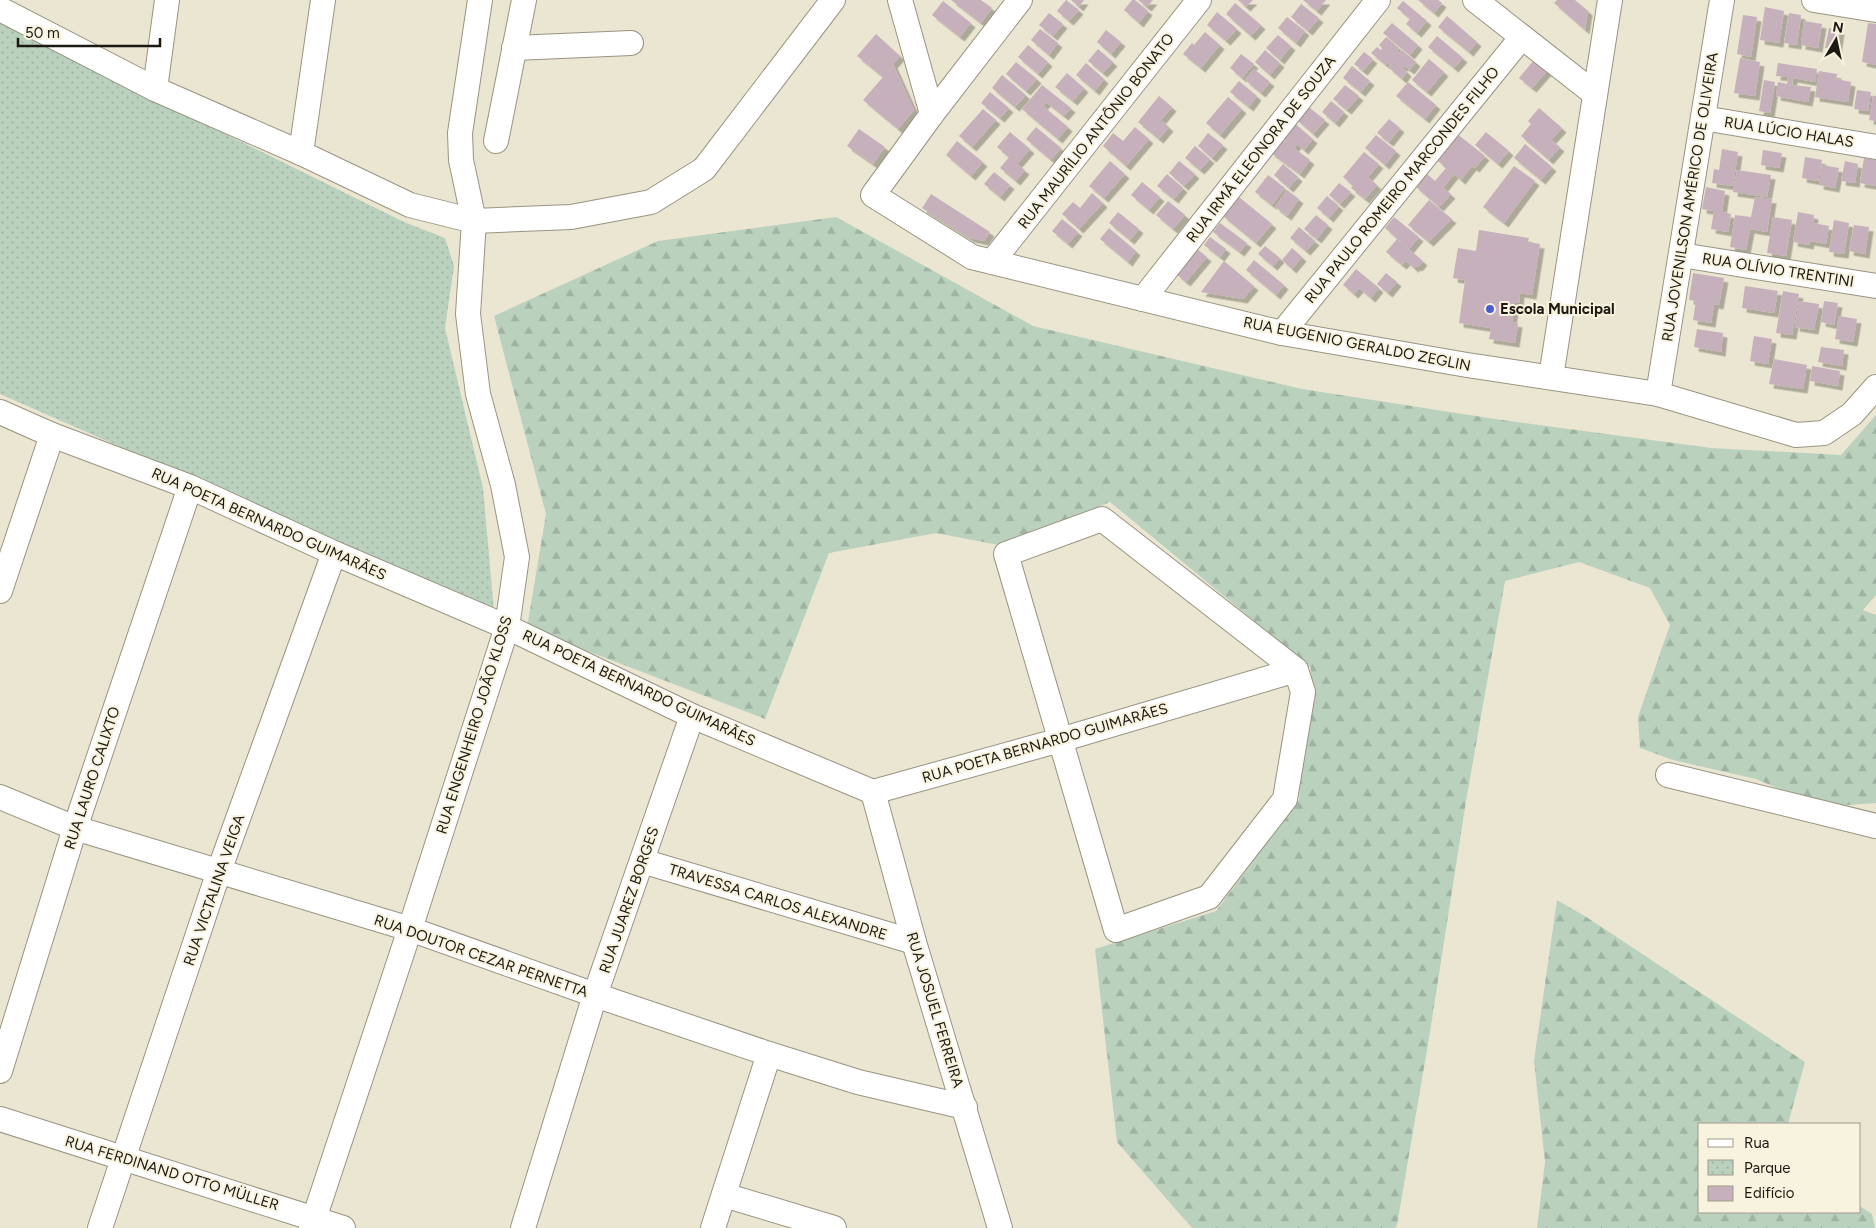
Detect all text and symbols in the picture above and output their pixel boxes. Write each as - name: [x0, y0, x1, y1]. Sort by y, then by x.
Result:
- scale bar: [18, 15, 160, 47]
- north arrow: [1811, 15, 1861, 65]
- text: N: [1831, 18, 1845, 37]
- text: 50 m: [25, 24, 60, 42]
- street label: RUA MAURÍLIO ANTÔNIO BONATO: [1014, 30, 1178, 232]
- street label: RUA JOVENILSON AMÉRICO DE OLIVEIRA: [1658, 51, 1722, 343]
- street label: RUA IRMÃ ELEONORA DE SOUZA: [1183, 52, 1339, 246]
- street label: RUA PAULO ROMEIRO MARCONDES FILHO: [1301, 63, 1503, 307]
- street label: RUA LÚCIO HALAS: [1723, 113, 1855, 151]
- street label: RUA OLÍVIO TRENTINI: [1701, 249, 1855, 291]
- place label: Escola Municipal: [1500, 300, 1615, 318]
- marker: Escola Municipal: [1484, 303, 1496, 315]
- street label: RUA EUGENIO GERALDO ZEGLIN: [1242, 313, 1472, 375]
- street label: RUA POETA BERNARDO GUIMARÃES: [149, 464, 389, 584]
- street label: RUA ENGENHEIRO JOÃO KLOSS: [432, 614, 516, 836]
- street label: RUA POETA BERNARDO GUIMARÃES: [520, 626, 758, 750]
- street label: RUA POETA BERNARDO GUIMARÃES: [920, 699, 1170, 787]
- street label: RUA LAURO CALIXTO: [60, 704, 124, 852]
- street label: RUA VICTALINA VEIGA: [180, 812, 248, 968]
- street label: RUA JUAREZ BORGES: [595, 824, 663, 976]
- street label: TRAVESSA CARLOS ALEXANDRE: [667, 860, 889, 944]
- street label: RUA DOUTOR CEZAR PERNETTA: [372, 911, 590, 1001]
- street label: RUA JOSUEL FERREIRA: [903, 930, 967, 1090]
- legend: [1698, 1123, 1861, 1213]
- street label: RUA FERDINAND OTTO MÜLLER: [63, 1132, 281, 1214]
- text: Rua: [1744, 1134, 1769, 1152]
- text: Parque: [1744, 1159, 1791, 1177]
- text: Edifício: [1744, 1184, 1795, 1202]

